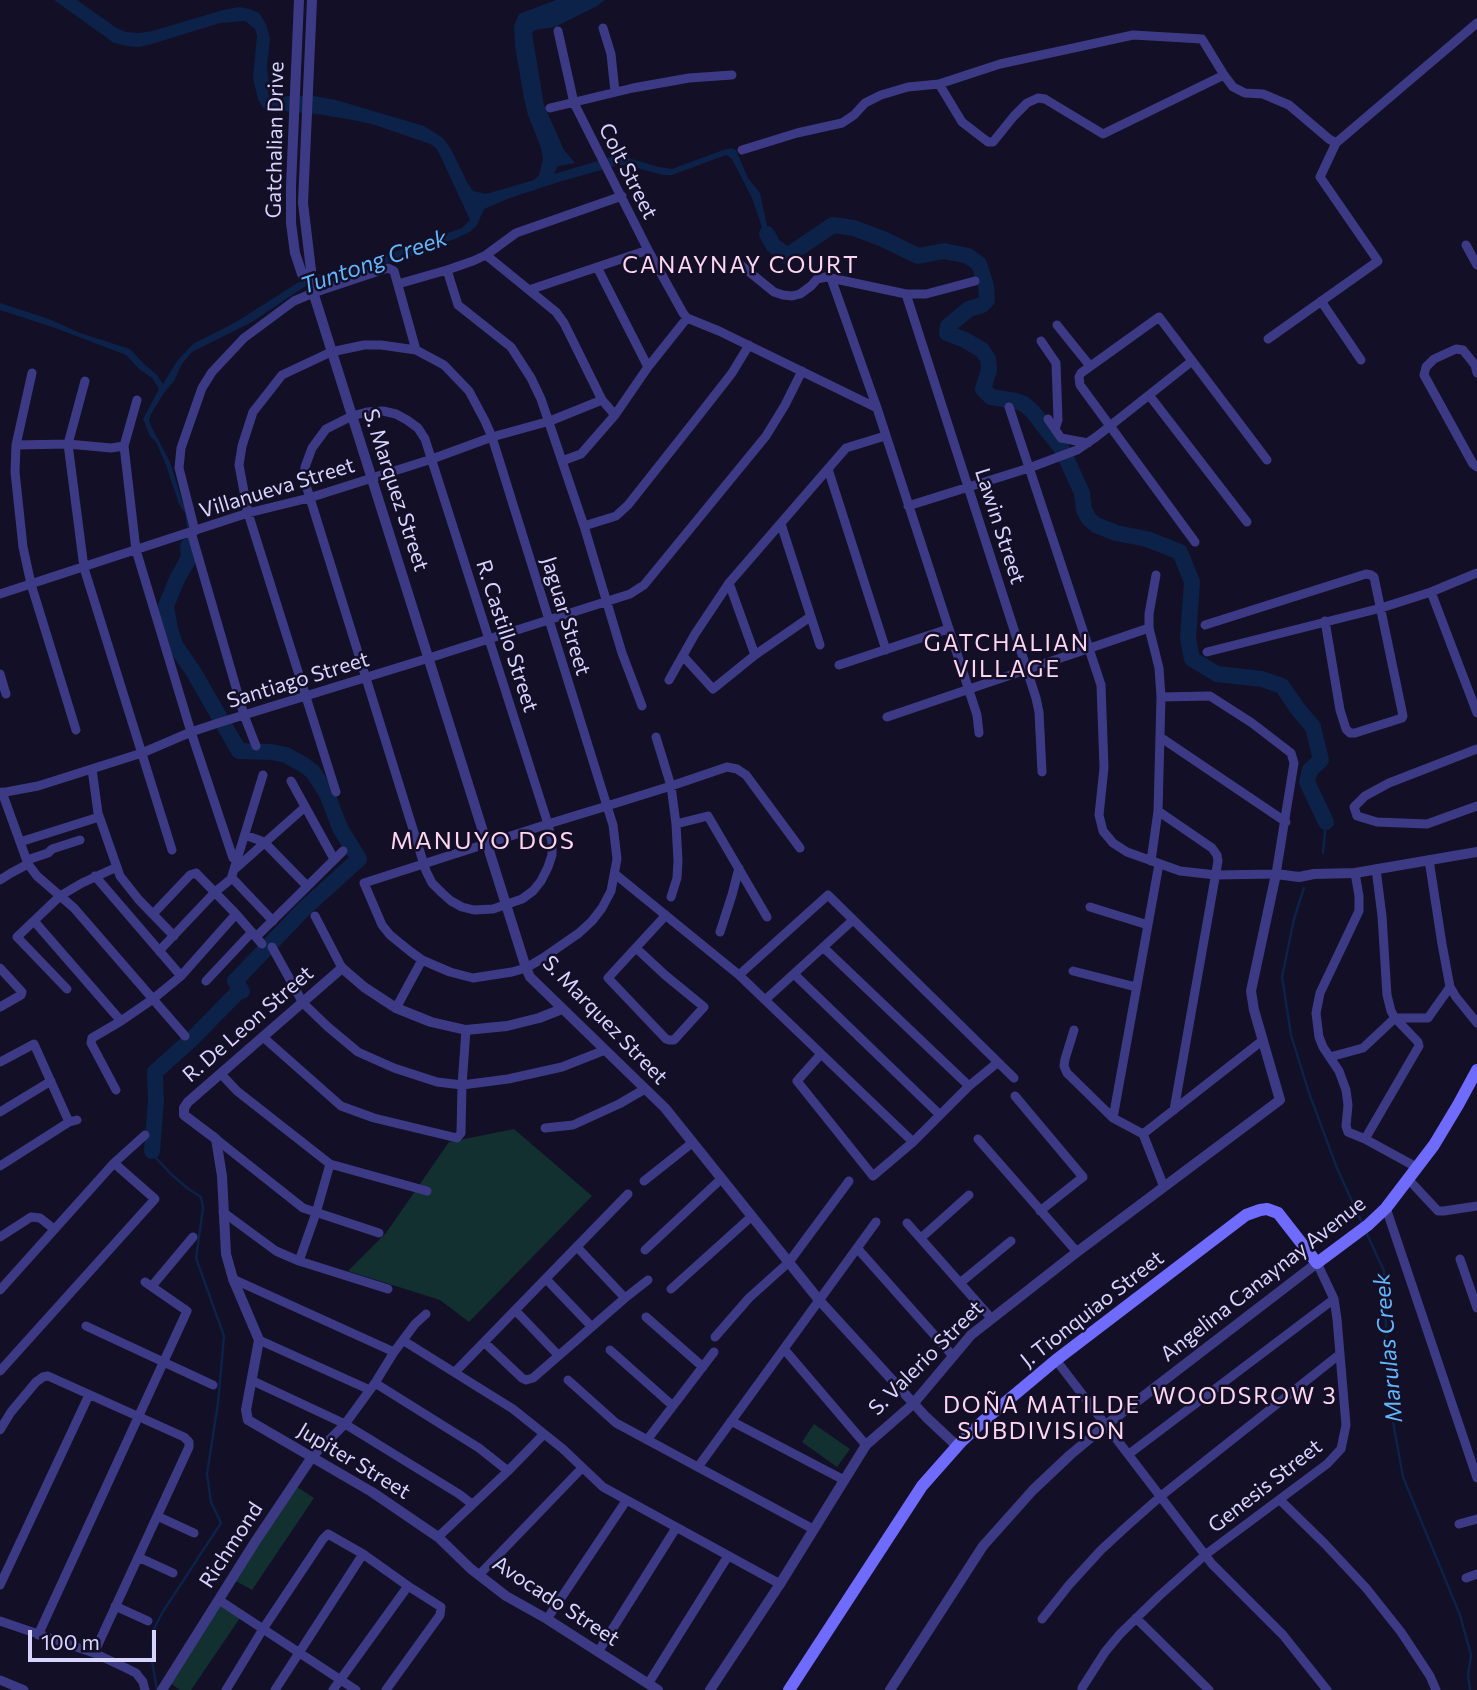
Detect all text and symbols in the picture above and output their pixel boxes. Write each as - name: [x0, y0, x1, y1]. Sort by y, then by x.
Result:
- street label: Gatchalian Drive: [261, 61, 289, 219]
- street label: Colt Street: [593, 119, 663, 223]
- water label: Tuntong Creek: [297, 224, 451, 300]
- district label: CANAYNAY COURT: [624, 251, 858, 279]
- street label: S. Marquez Street: [358, 406, 434, 574]
- street label: Villanueva Street: [196, 452, 358, 524]
- street label: Lawin Street: [969, 465, 1031, 587]
- street label: Jaguar Street: [536, 554, 596, 678]
- street label: R. Castillo Street: [471, 557, 543, 715]
- district label: GATCHALIAN VILLAGE: [925, 629, 1089, 683]
- street label: Santiago Street: [224, 646, 372, 714]
- district label: MANUYO DOS: [392, 827, 574, 855]
- street label: S. Marquez Street: [537, 950, 673, 1090]
- street label: R. De Leon Street: [178, 960, 318, 1088]
- street label: Angelina Canaynay Avenue: [1155, 1191, 1371, 1367]
- street label: J. Tionquiao Street: [1015, 1245, 1169, 1373]
- water label: Marulas Creek: [1368, 1272, 1408, 1424]
- street label: S. Valerio Street: [863, 1295, 989, 1421]
- district label: WOODSROW 3: [1154, 1382, 1336, 1410]
- district label: DOÑA MATILDE SUBDIVISION: [944, 1391, 1140, 1445]
- street label: Jupiter Street: [293, 1418, 415, 1504]
- street label: Genesis Street: [1203, 1434, 1327, 1538]
- street label: Richmond: [194, 1497, 268, 1593]
- street label: Avocado Street: [488, 1551, 624, 1651]
- scale bar: [32, 1616, 159, 1660]
- text: 100 m: [41, 1629, 100, 1654]

